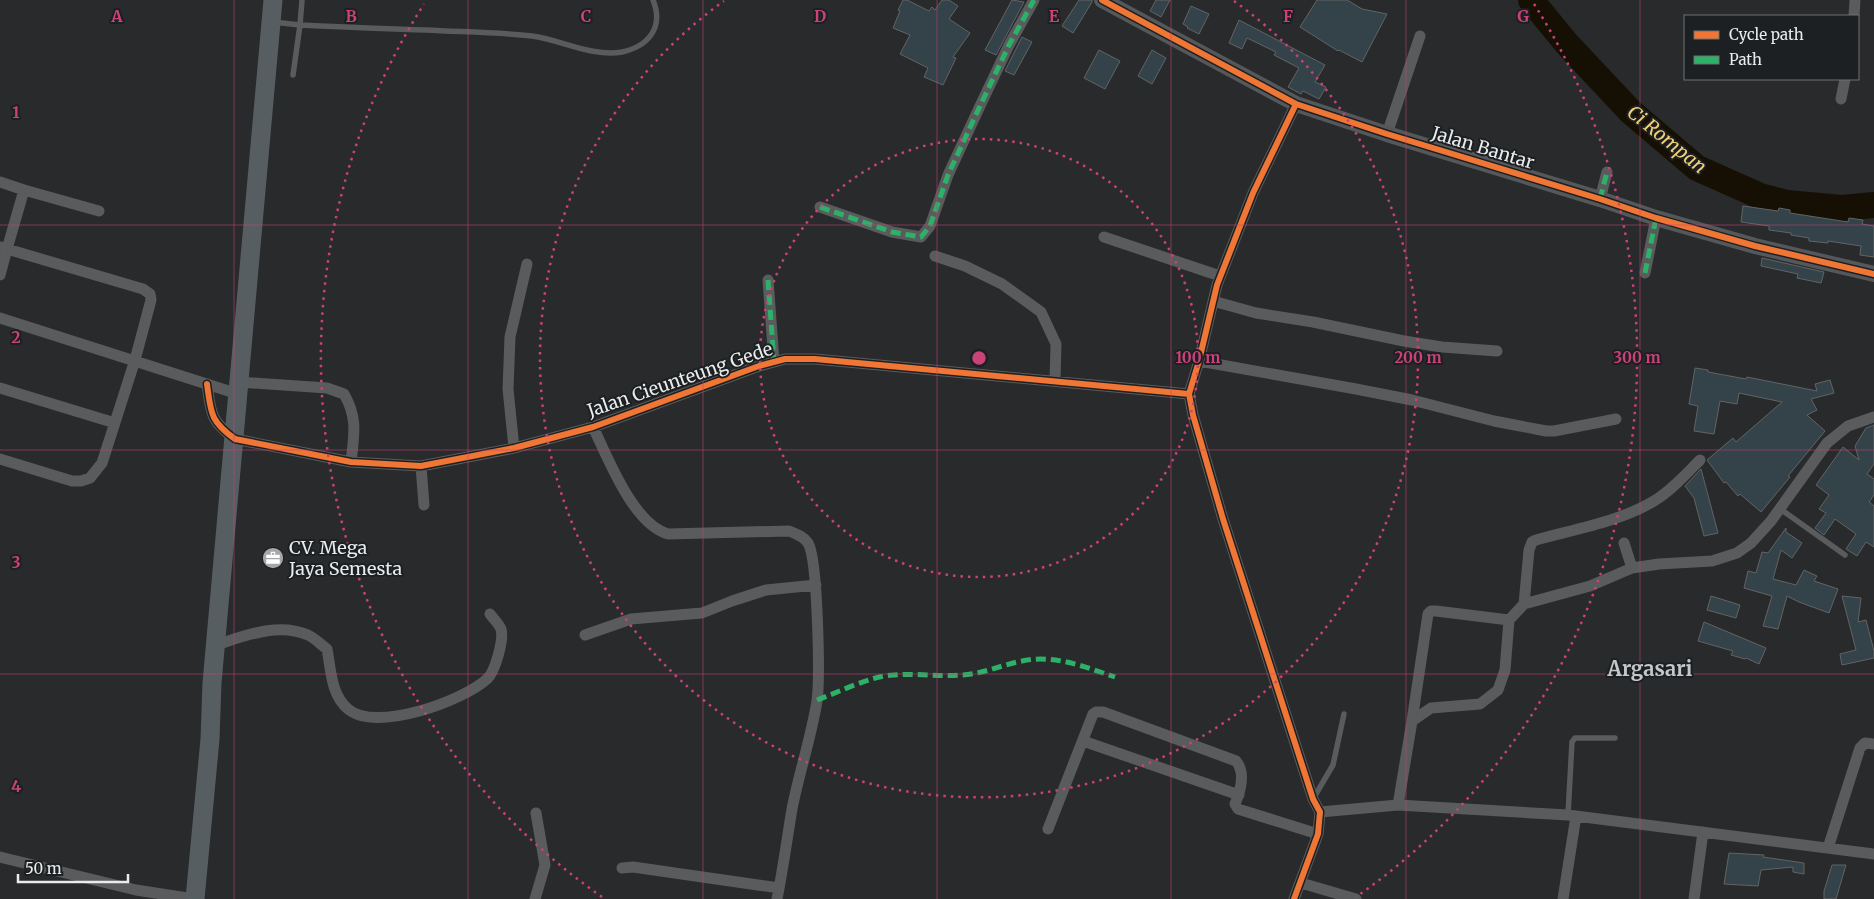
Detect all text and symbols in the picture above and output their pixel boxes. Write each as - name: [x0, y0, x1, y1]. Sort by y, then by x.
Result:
- text: A: [110, 6, 123, 26]
- text: B: [345, 6, 357, 26]
- text: C: [581, 6, 591, 26]
- text: D: [814, 6, 826, 26]
- text: E: [1049, 6, 1060, 26]
- text: F: [1283, 6, 1293, 26]
- text: G: [1517, 6, 1529, 26]
- legend: [1684, 15, 1859, 80]
- text: Cycle path: [1729, 25, 1804, 44]
- text: Path: [1729, 50, 1762, 69]
- water label: Ci Rompan: [1622, 100, 1712, 178]
- text: 1: [12, 102, 20, 122]
- street label: Jalan Bantar: [1428, 121, 1537, 174]
- text: 2: [11, 327, 21, 347]
- street label: Jalan Cieunteung Gede: [583, 337, 776, 422]
- text: 100 m: [1176, 348, 1220, 367]
- text: 200 m: [1394, 348, 1442, 367]
- text: 300 m: [1613, 348, 1661, 367]
- centre of rings: [970, 349, 988, 367]
- place label: CV. Mega Jaya Semesta: [288, 536, 402, 580]
- office icon: CV. Mega Jaya Semesta: [261, 546, 285, 570]
- text: 3: [11, 552, 21, 572]
- district label: Argasari: [1607, 656, 1693, 681]
- text: 4: [11, 776, 21, 796]
- scale bar: [18, 852, 128, 884]
- text: 50 m: [25, 859, 62, 878]

